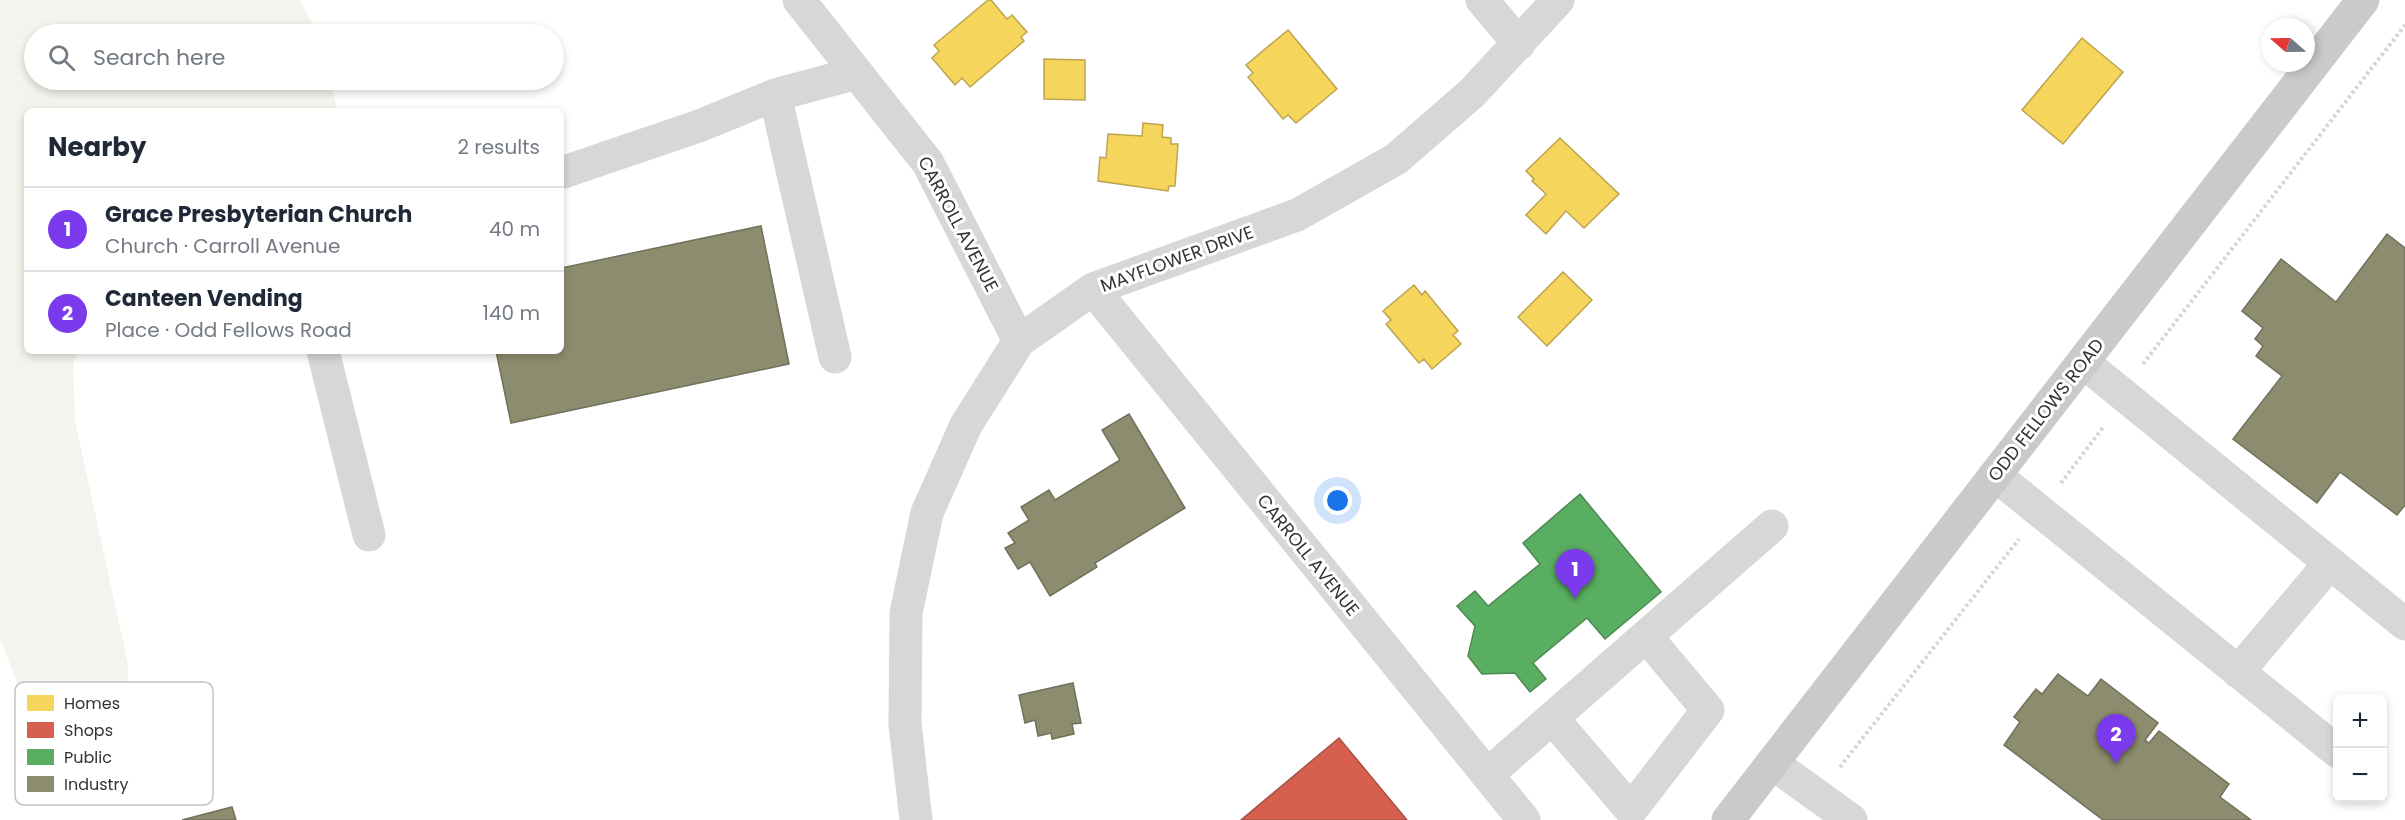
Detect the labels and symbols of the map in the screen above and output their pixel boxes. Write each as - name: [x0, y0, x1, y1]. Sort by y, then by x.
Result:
- north arrow: [2261, 18, 2315, 72]
- street label: CARROLL AVENUE: [912, 152, 1005, 296]
- street label: MAYFLOWER DRIVE: [1097, 219, 1257, 298]
- street label: ODD FELLOWS ROAD: [1982, 333, 2109, 486]
- your location: [1323, 486, 1352, 515]
- street label: CARROLL AVENUE: [1251, 489, 1365, 621]
- pin: 1: [1556, 550, 1594, 599]
- legend: [15, 682, 213, 805]
- text: Homes: [64, 692, 120, 715]
- pin: 2: [2096, 714, 2136, 764]
- text: Shops: [64, 719, 113, 742]
- text: Public: [64, 746, 112, 769]
- text: Industry: [64, 773, 128, 796]

